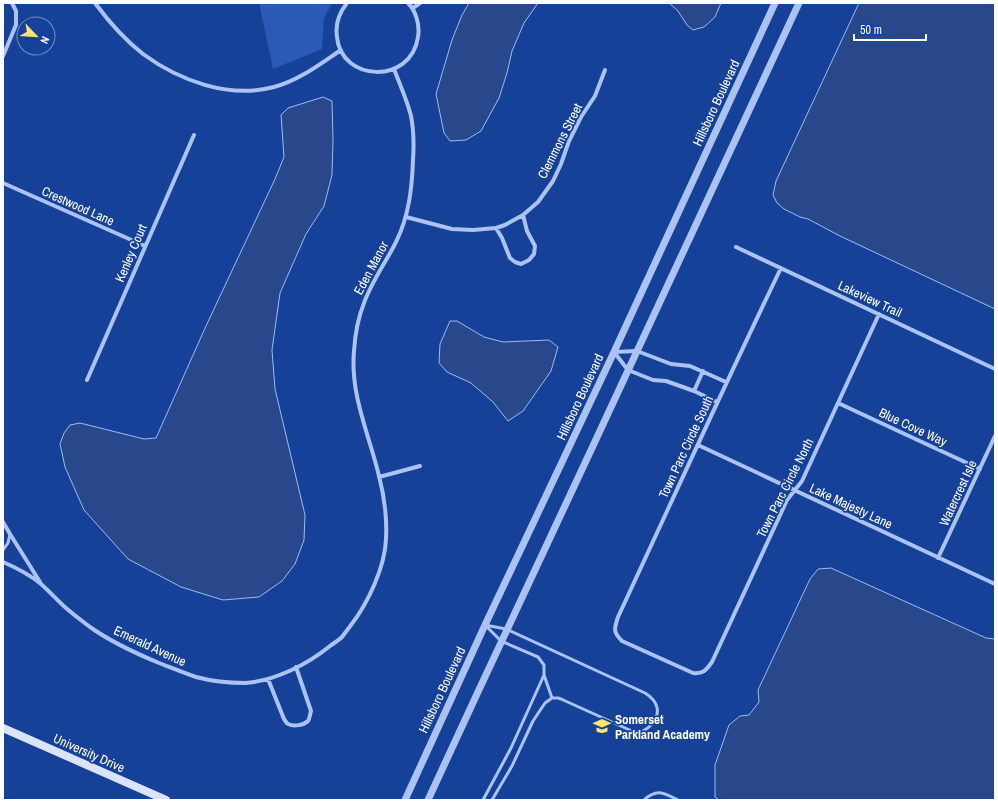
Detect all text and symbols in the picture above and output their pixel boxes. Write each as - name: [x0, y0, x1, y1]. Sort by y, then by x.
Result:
- north arrow: [16, 16, 56, 56]
- scale bar: [854, 16, 926, 42]
- text: 50 m: [860, 22, 882, 38]
- text: N: [37, 34, 53, 46]
- street label: Hillsboro Boulevard: [689, 57, 743, 149]
- street label: Clemmons Street: [534, 100, 586, 182]
- street label: Crestwood Lane: [39, 182, 117, 230]
- street label: Kenley Court: [111, 221, 151, 285]
- street label: Eden Manor: [350, 238, 392, 298]
- street label: Lakeview Trail: [835, 277, 905, 321]
- street label: Hillsboro Boulevard: [553, 351, 607, 443]
- street label: Town Parc Circle South: [655, 393, 717, 501]
- street label: Blue Cove Way: [876, 404, 950, 450]
- street label: Town Parc Circle North: [753, 435, 817, 541]
- street label: Watercrest Isle: [935, 457, 981, 529]
- street label: Lake Majesty Lane: [807, 479, 895, 533]
- street label: Emerald Avenue: [111, 622, 189, 670]
- street label: Hillsboro Boulevard: [415, 644, 469, 736]
- place label: Somerset Parkland Academy: [615, 711, 710, 743]
- school or university icon: Somerset Parkland Academy: [592, 716, 612, 736]
- street label: University Drive: [51, 730, 127, 776]

